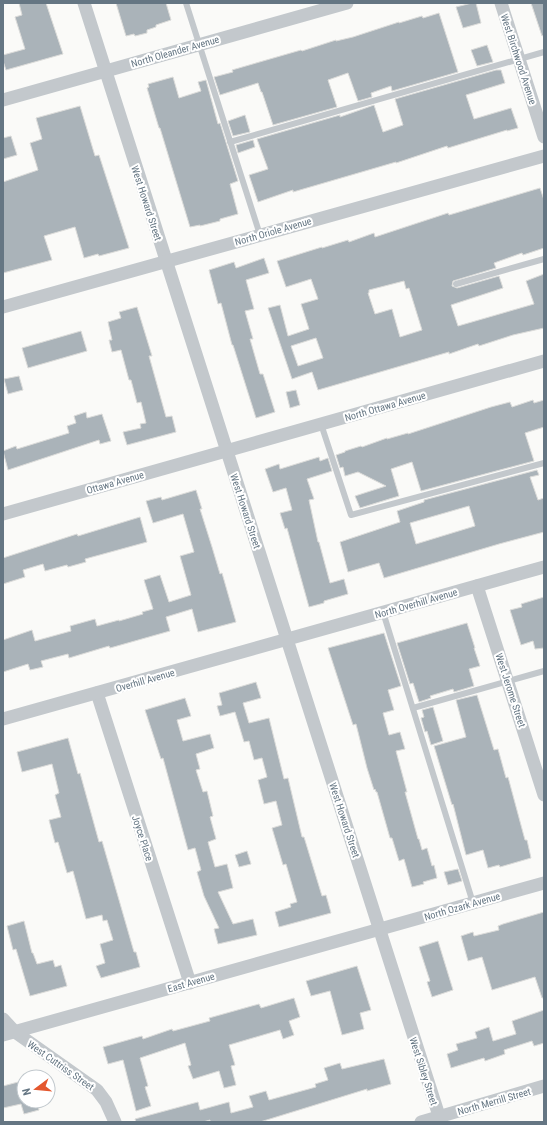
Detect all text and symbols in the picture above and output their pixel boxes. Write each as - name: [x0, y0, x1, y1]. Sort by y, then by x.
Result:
- street label: West Birchwood Avenue: [499, 12, 538, 106]
- street label: North Oleander Avenue: [130, 34, 221, 69]
- street label: West Howard Street: [129, 164, 164, 242]
- street label: North Oriole Avenue: [234, 215, 313, 248]
- street label: North Ottawa Avenue: [343, 390, 427, 423]
- street label: Ottawa Avenue: [85, 469, 145, 496]
- street label: West Howard Street: [228, 472, 263, 550]
- street label: North Overhill Avenue: [374, 586, 459, 621]
- street label: West Jerome Street: [493, 652, 528, 729]
- street label: Overhill Avenue: [114, 667, 176, 694]
- street label: West Howard Street: [327, 781, 362, 859]
- street label: Joyce Place: [130, 814, 155, 863]
- street label: North Ozark Avenue: [423, 890, 502, 923]
- street label: East Avenue: [166, 970, 216, 994]
- street label: West Sibley Street: [407, 1036, 440, 1107]
- street label: West Cuttriss Street: [25, 1038, 96, 1092]
- north arrow: [16, 1069, 56, 1109]
- text: N: [20, 1086, 34, 1097]
- street label: North Merrill Street: [456, 1086, 532, 1117]

